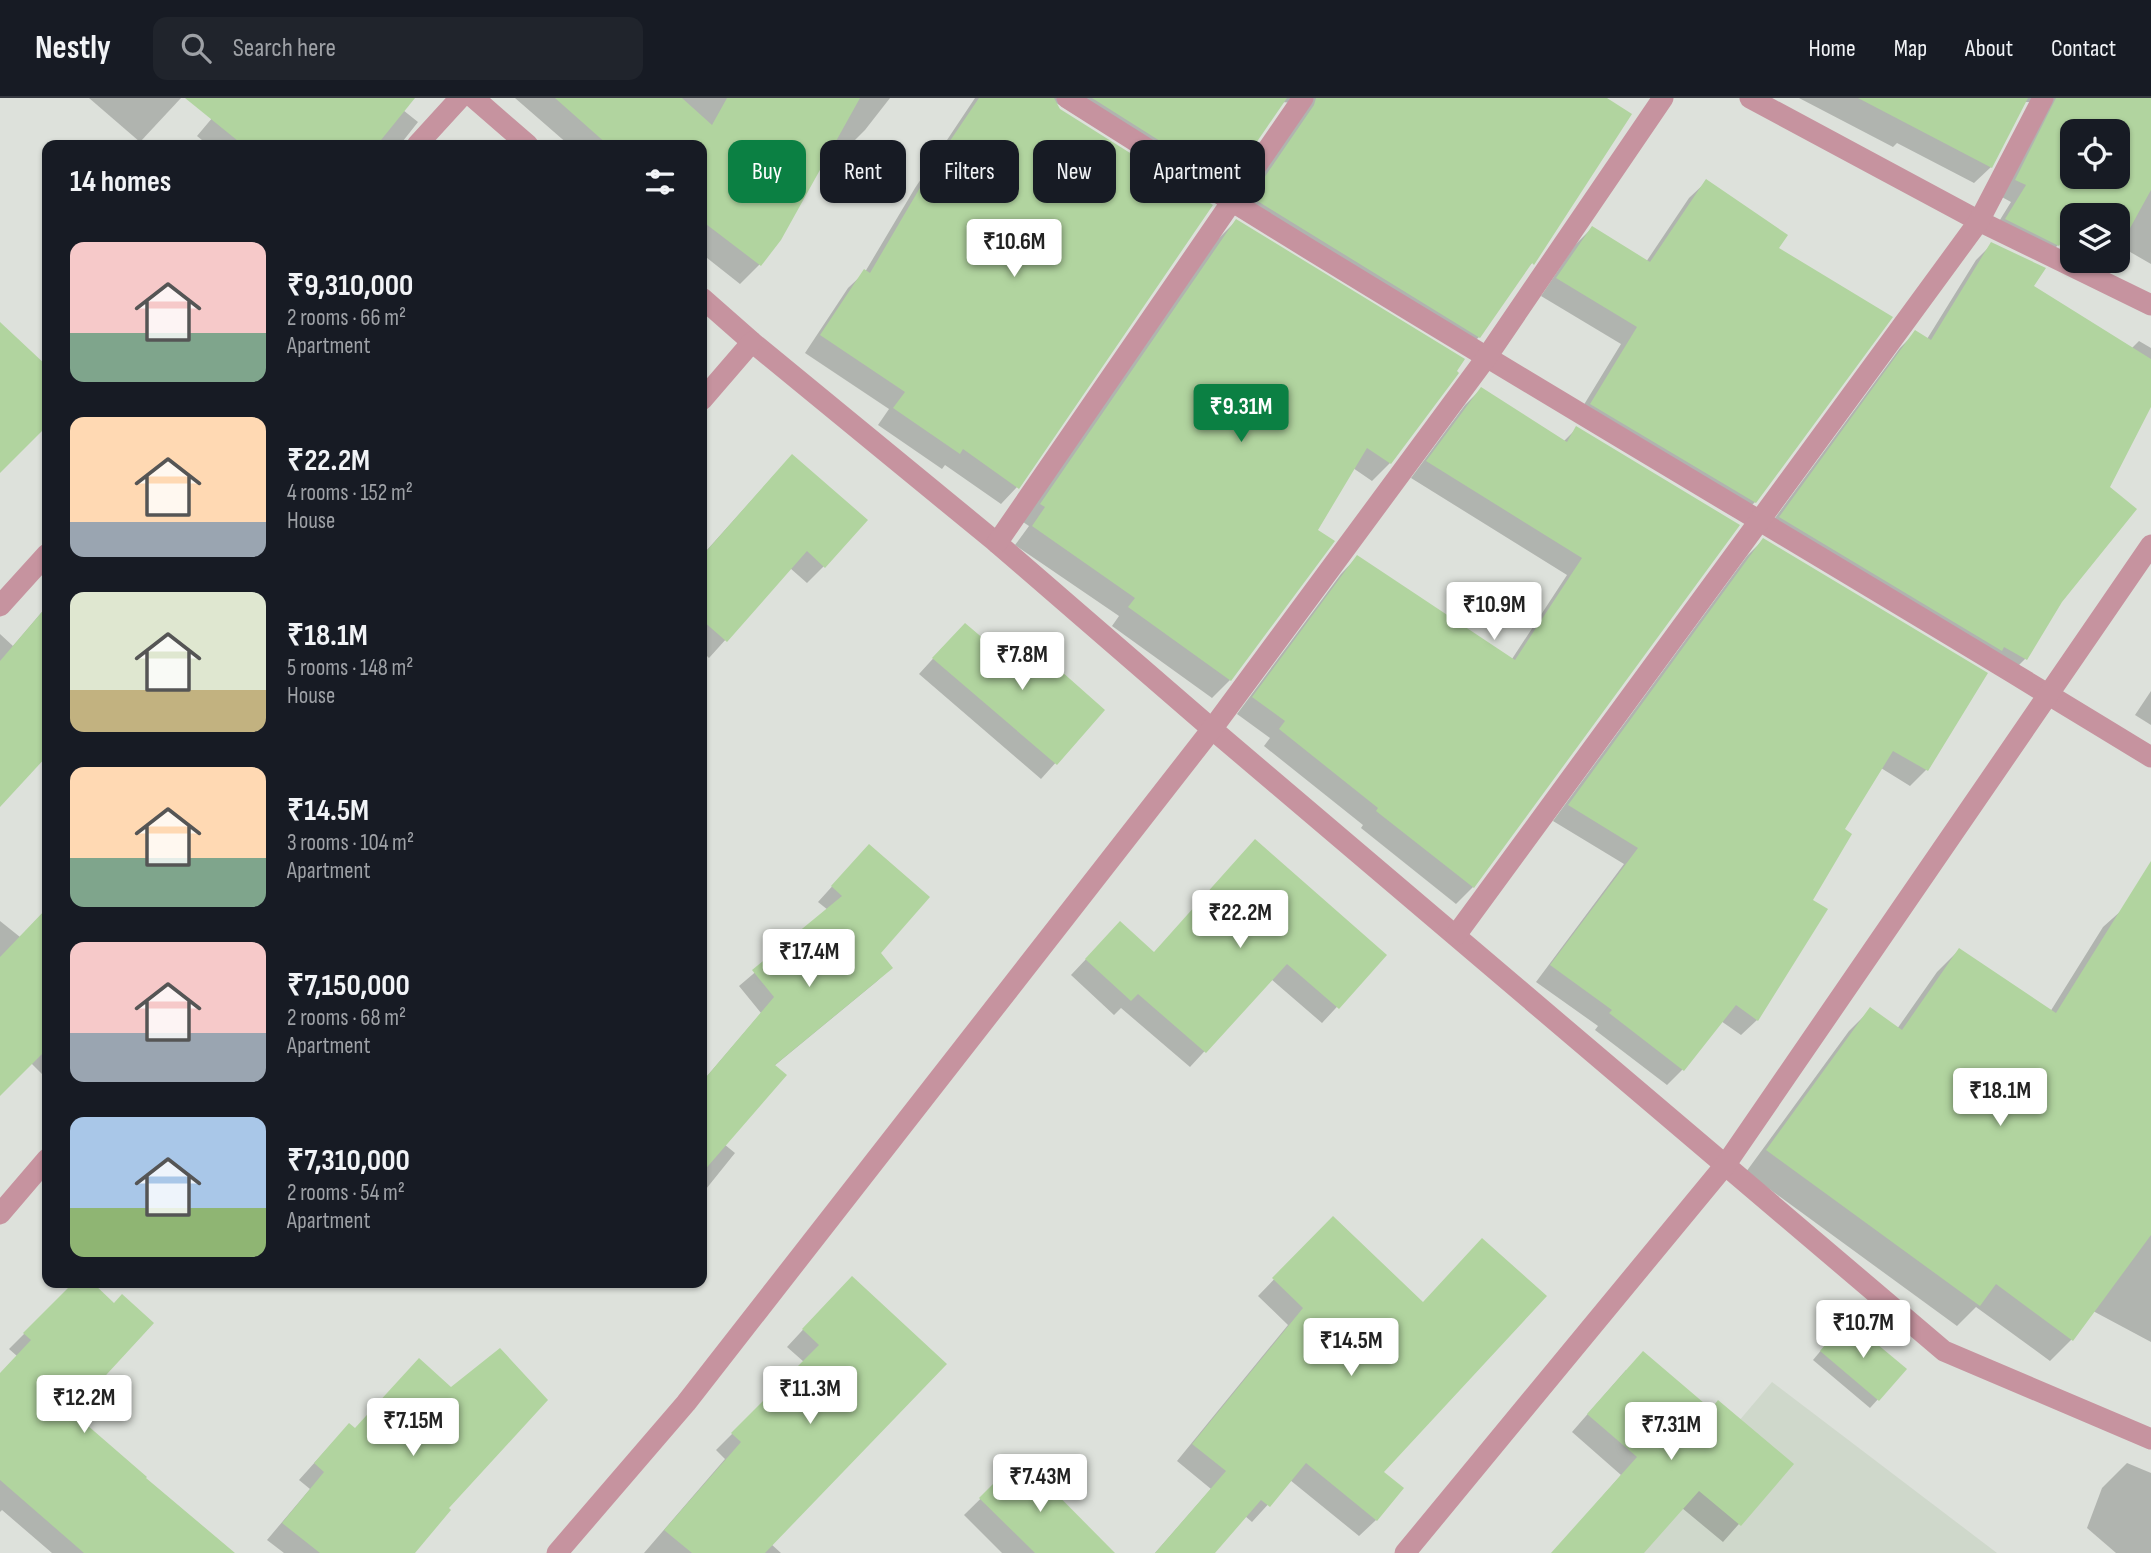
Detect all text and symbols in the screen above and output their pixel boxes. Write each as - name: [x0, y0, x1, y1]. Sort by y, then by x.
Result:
- search box: [153, 17, 643, 80]
- text: Nestly: [35, 28, 111, 68]
- icon: search: [177, 29, 215, 67]
- text: Search here: [233, 33, 336, 64]
- text: Home: [1808, 34, 1856, 63]
- text: Map: [1894, 34, 1927, 63]
- text: About: [1965, 34, 2013, 63]
- text: Contact: [2051, 34, 2116, 63]
- map controls: [2060, 119, 2130, 273]
- button: locate: [2060, 119, 2130, 189]
- chip: Buy: [728, 140, 806, 203]
- chip: Rent: [820, 140, 906, 203]
- chip: Filters: [920, 140, 1019, 203]
- chip: New: [1033, 140, 1116, 203]
- chip: Apartment: [1130, 140, 1265, 203]
- icon: filters: [641, 163, 679, 201]
- text: 14 homes: [70, 164, 171, 200]
- button: layers: [2060, 203, 2130, 273]
- pin: ₹10.6M: [957, 220, 1071, 279]
- text: ₹10.6M: [983, 228, 1045, 256]
- text: ₹9,310,000: [287, 268, 413, 304]
- icon: home: [126, 270, 210, 354]
- text: 2 rooms · 66 m²: [287, 304, 406, 332]
- text: Apartment: [287, 332, 371, 360]
- pin: ₹9.31M: [1184, 384, 1298, 444]
- text: ₹9.31M: [1210, 393, 1272, 421]
- text: ₹22.2M: [287, 443, 370, 479]
- icon: home: [126, 445, 210, 529]
- text: 4 rooms · 152 m²: [287, 479, 413, 507]
- text: House: [287, 507, 335, 535]
- pin: ₹10.9M: [1437, 582, 1551, 642]
- text: ₹10.9M: [1463, 591, 1525, 619]
- text: ₹18.1M: [287, 618, 368, 654]
- icon: home: [126, 620, 210, 704]
- pin: ₹7.8M: [973, 632, 1071, 692]
- text: ₹7.8M: [996, 641, 1048, 669]
- text: 5 rooms · 148 m²: [287, 654, 414, 682]
- text: House: [287, 682, 335, 710]
- text: ₹14.5M: [287, 793, 369, 829]
- icon: home: [126, 795, 210, 879]
- text: 3 rooms · 104 m²: [287, 829, 414, 857]
- text: Apartment: [287, 857, 371, 885]
- pin: ₹22.2M: [1183, 890, 1297, 950]
- text: ₹22.2M: [1208, 899, 1272, 927]
- pin: ₹17.4M: [752, 930, 866, 989]
- text: ₹17.4M: [779, 938, 839, 966]
- text: ₹7,150,000: [287, 968, 410, 1004]
- icon: home: [126, 970, 210, 1054]
- text: 2 rooms · 68 m²: [287, 1004, 406, 1032]
- text: Apartment: [287, 1032, 371, 1060]
- pin: ₹18.1M: [1943, 1068, 2057, 1128]
- text: ₹18.1M: [1969, 1077, 2031, 1105]
- text: ₹7,310,000: [287, 1143, 410, 1179]
- icon: home: [126, 1145, 210, 1229]
- text: 2 rooms · 54 m²: [287, 1179, 405, 1207]
- text: Apartment: [287, 1207, 371, 1235]
- pin: ₹10.7M: [1806, 1300, 1920, 1360]
- text: ₹10.7M: [1832, 1309, 1894, 1337]
- pin: ₹14.5M: [1294, 1318, 1408, 1378]
- text: ₹14.5M: [1320, 1327, 1382, 1355]
- pin: ₹11.3M: [753, 1366, 867, 1426]
- text: ₹11.3M: [779, 1375, 841, 1403]
- pin: ₹12.2M: [27, 1376, 141, 1435]
- text: ₹12.2M: [53, 1384, 115, 1412]
- pin: ₹7.15M: [356, 1398, 470, 1458]
- pin: ₹7.31M: [1614, 1402, 1728, 1462]
- text: ₹7.15M: [383, 1407, 443, 1435]
- text: ₹7.31M: [1641, 1411, 1701, 1439]
- pin: ₹7.43M: [983, 1454, 1097, 1514]
- text: ₹7.43M: [1009, 1463, 1071, 1491]

